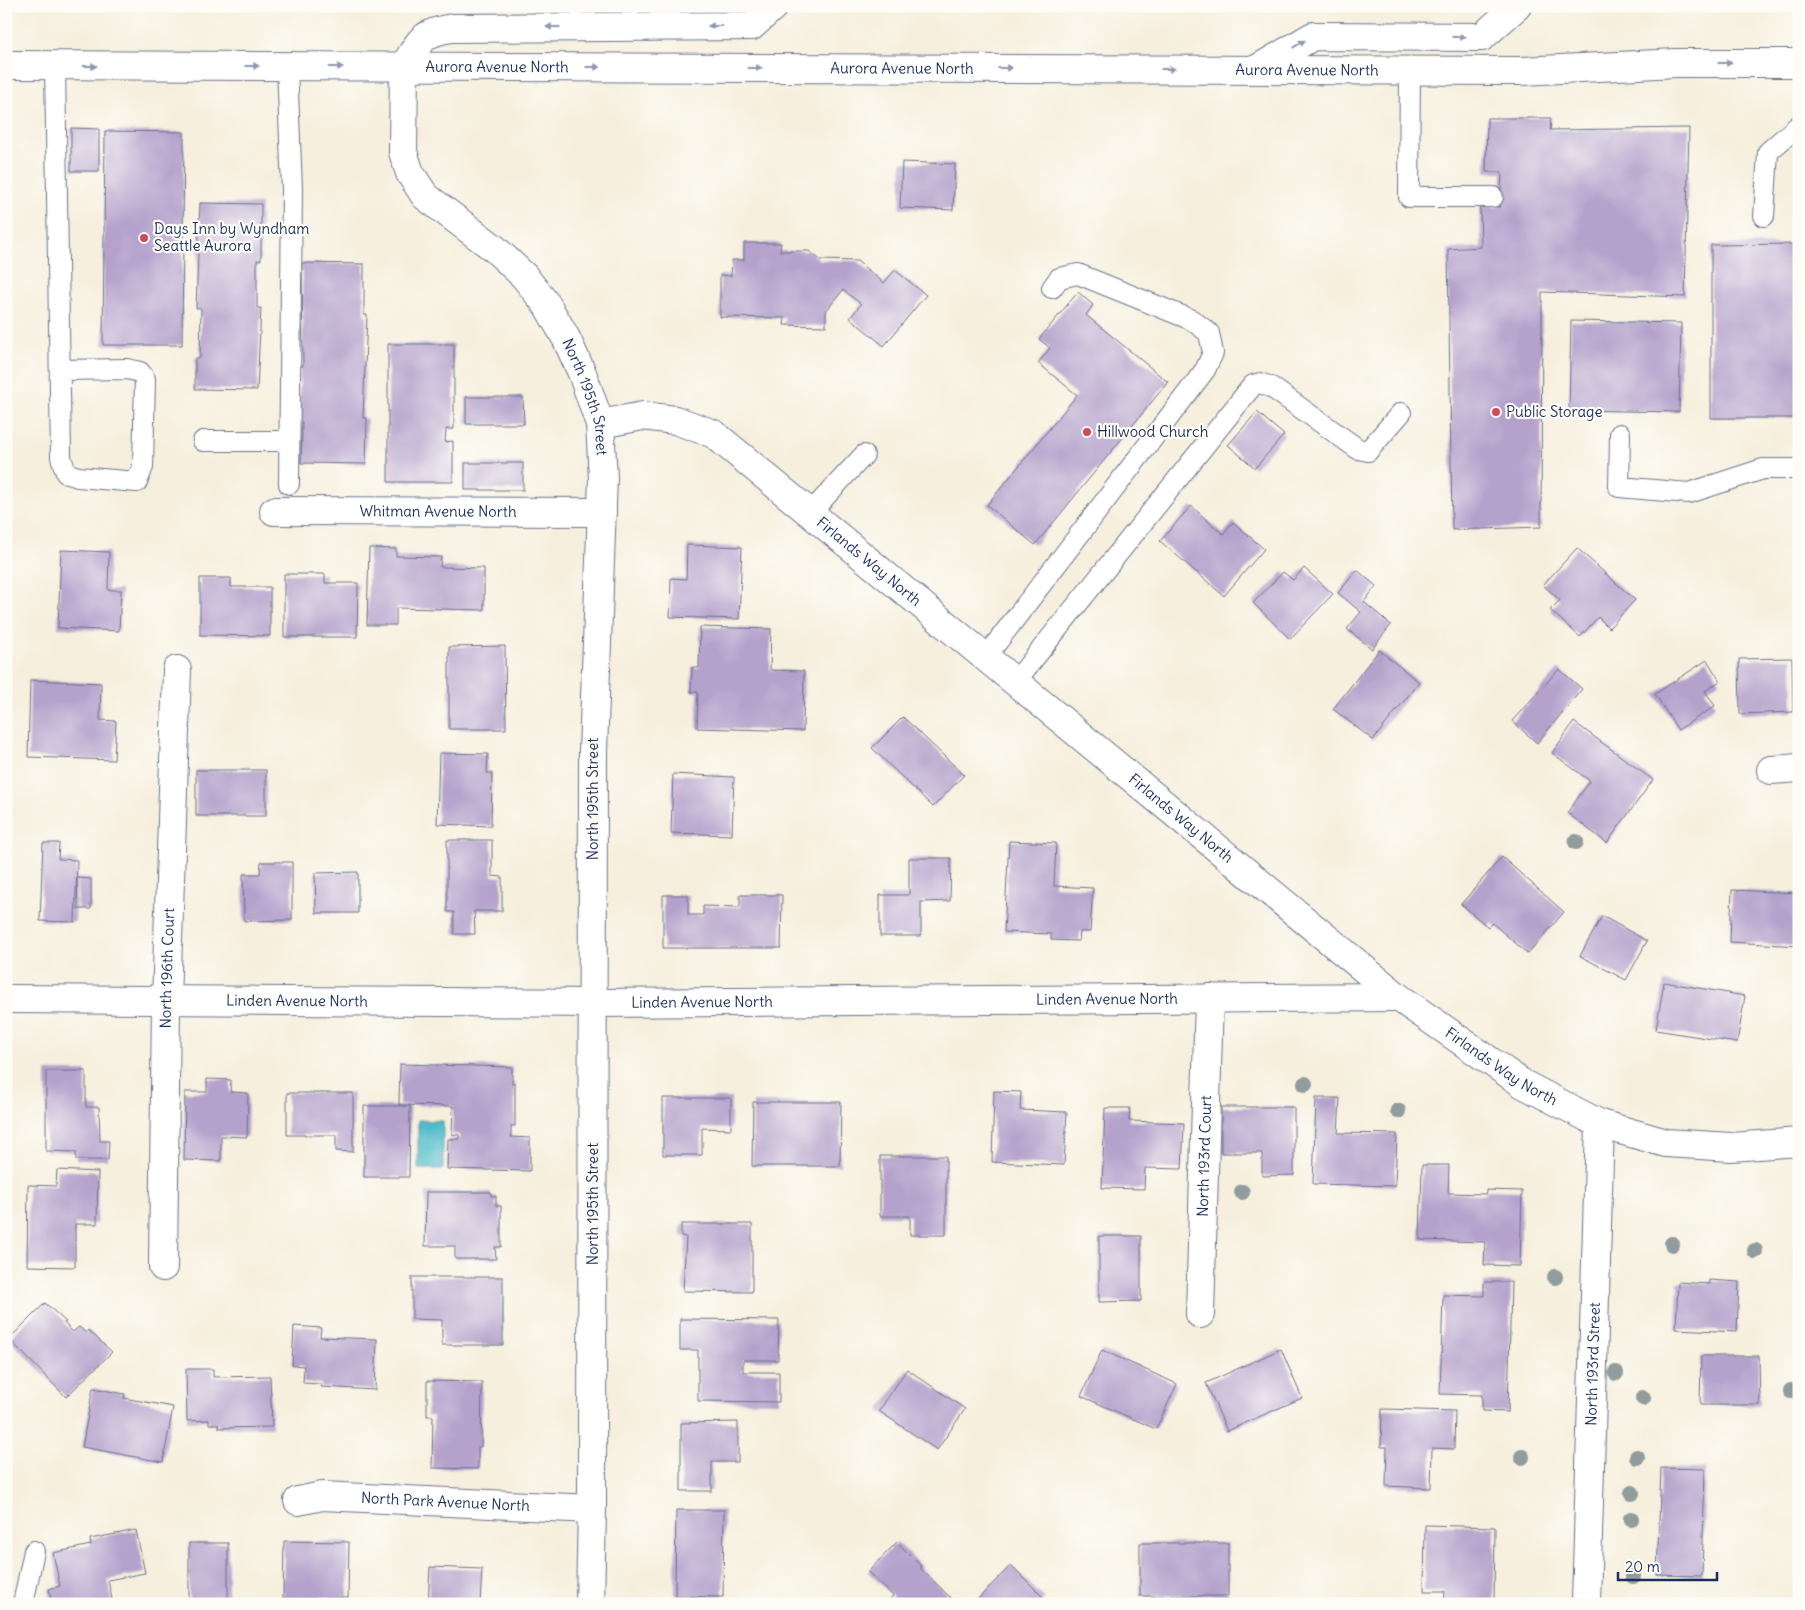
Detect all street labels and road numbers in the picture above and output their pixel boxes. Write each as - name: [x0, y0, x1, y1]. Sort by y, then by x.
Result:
- street label: Aurora Avenue North: [425, 57, 569, 76]
- street label: Aurora Avenue North: [830, 58, 974, 78]
- street label: Aurora Avenue North: [1235, 60, 1379, 79]
- street label: North 195th Street: [558, 335, 612, 456]
- street label: Whitman Avenue North: [359, 501, 517, 521]
- street label: Firlands Way North: [813, 512, 926, 610]
- street label: North 195th Street: [583, 738, 602, 860]
- street label: Firlands Way North: [1125, 769, 1238, 867]
- street label: North 196th Court: [156, 907, 178, 1029]
- street label: Linden Avenue North: [1036, 989, 1178, 1009]
- street label: Linden Avenue North: [226, 990, 368, 1010]
- street label: Linden Avenue North: [631, 992, 773, 1012]
- street label: Firlands Way North: [1442, 1023, 1561, 1109]
- street label: North 193rd Court: [1193, 1095, 1215, 1217]
- street label: North 195th Street: [583, 1143, 602, 1265]
- street label: North 193rd Street: [1581, 1302, 1604, 1426]
- street label: North Park Avenue North: [360, 1488, 531, 1515]

